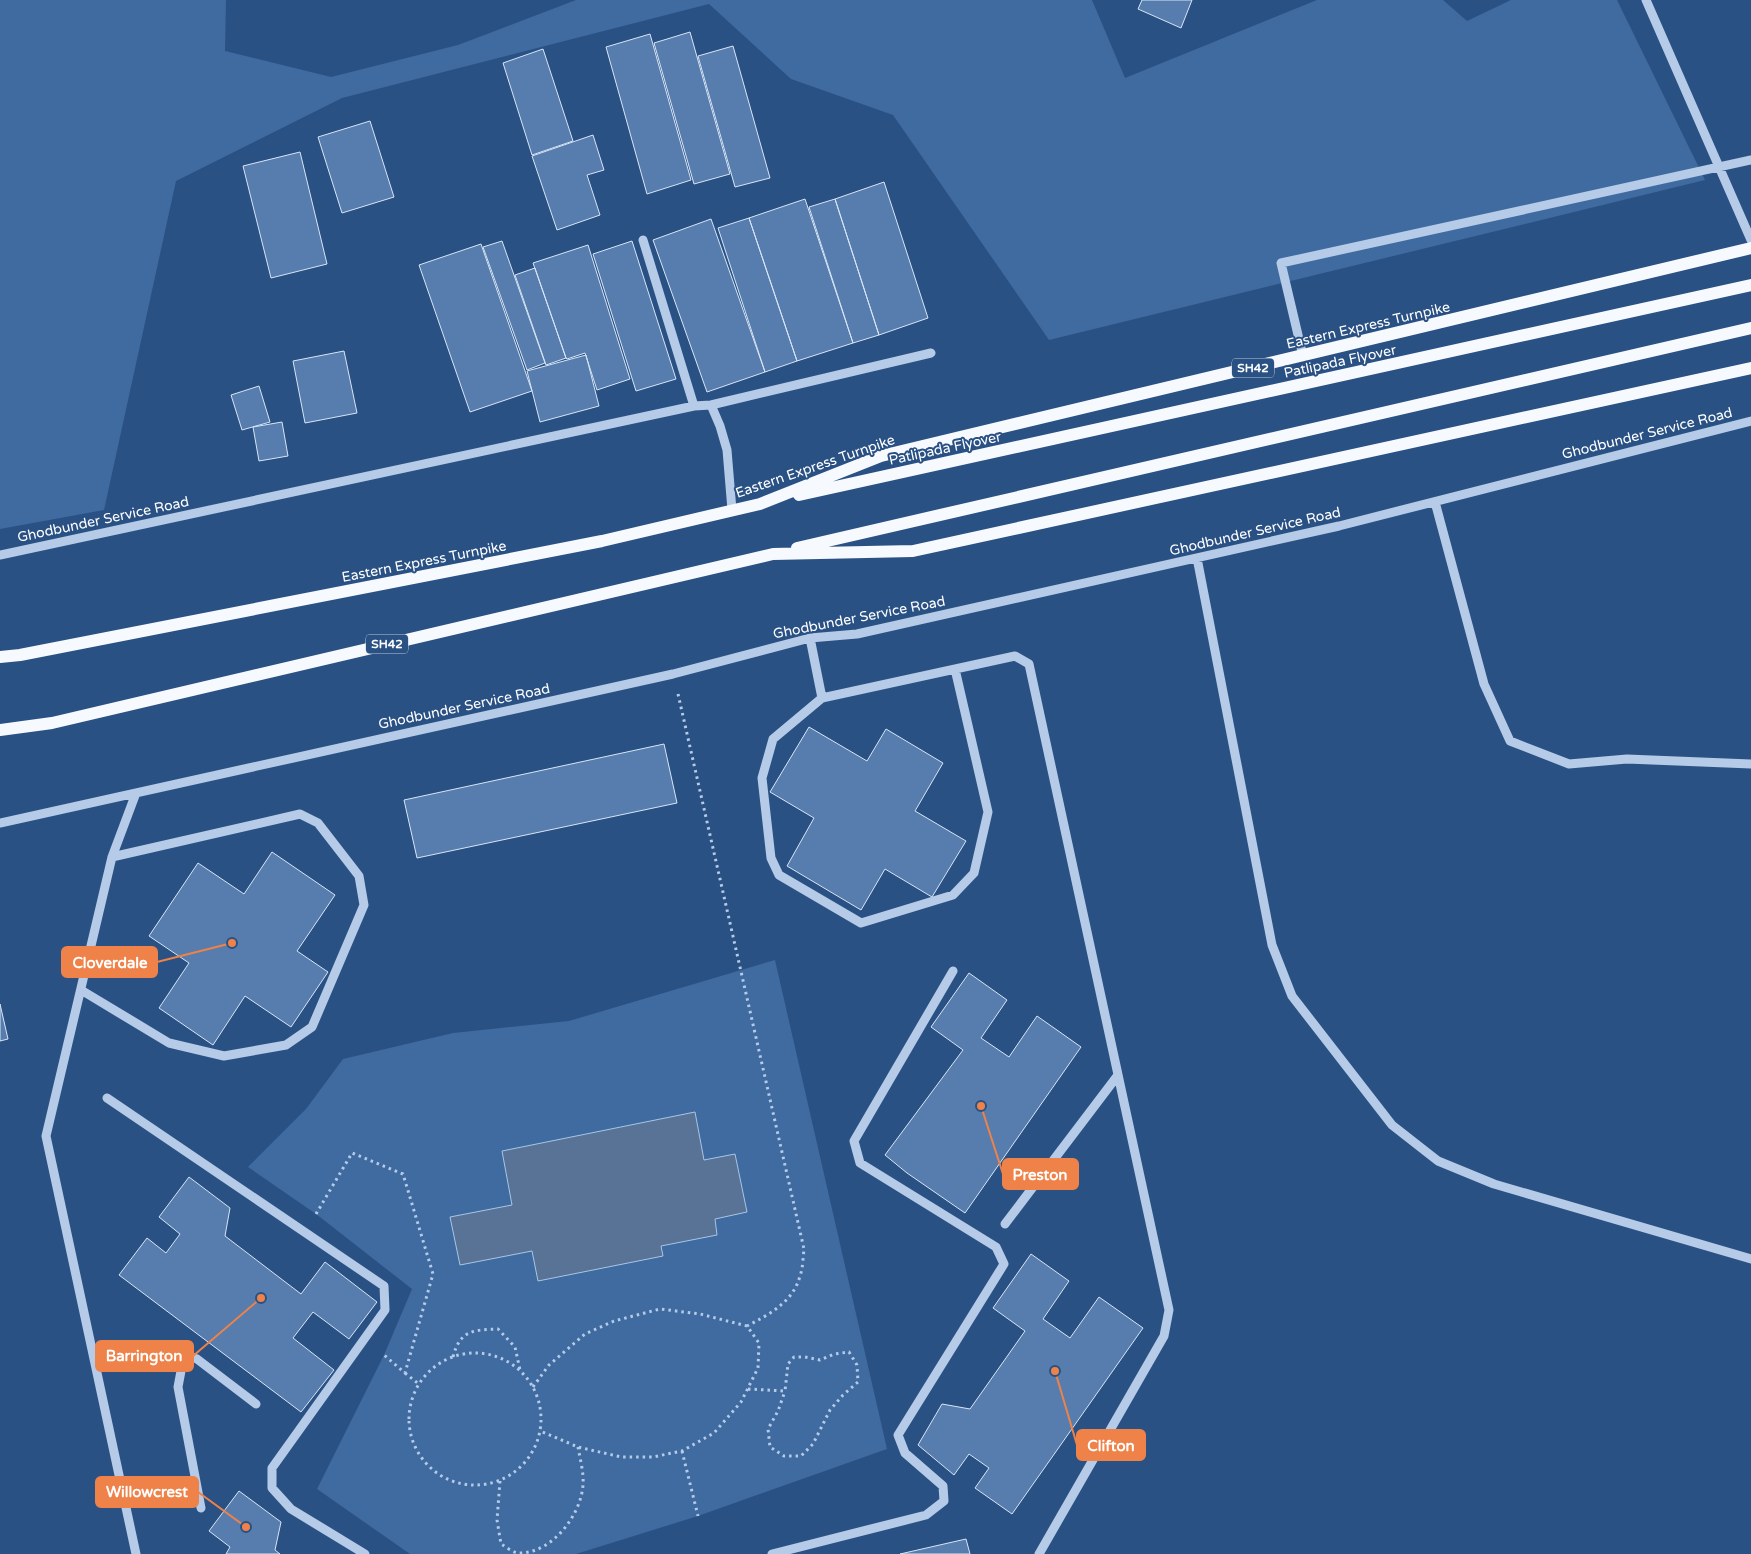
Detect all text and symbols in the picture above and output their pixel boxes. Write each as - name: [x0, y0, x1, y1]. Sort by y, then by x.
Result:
- street label: Eastern Express Turnpike: [1285, 298, 1452, 353]
- street label: Patlipada Flyover: [1282, 341, 1398, 382]
- road number: SH42: [1232, 358, 1274, 378]
- street label: Ghodbunder Service Road: [1560, 404, 1734, 463]
- street label: Patlipada Flyover: [887, 428, 1003, 469]
- street label: Eastern Express Turnpike: [733, 431, 897, 502]
- street label: Ghodbunder Service Road: [16, 493, 191, 546]
- street label: Ghodbunder Service Road: [1168, 504, 1342, 559]
- street label: Eastern Express Turnpike: [340, 537, 508, 586]
- street label: Ghodbunder Service Road: [772, 592, 947, 643]
- road number: SH42: [366, 634, 408, 654]
- street label: Ghodbunder Service Road: [377, 680, 552, 733]
- callout: Cloverdale: [62, 947, 157, 977]
- text: Cloverdale: [72, 954, 148, 972]
- callout: Preston: [1003, 1159, 1078, 1189]
- text: Preston: [1013, 1166, 1068, 1184]
- callout: Barrington: [96, 1341, 193, 1371]
- text: Barrington: [106, 1347, 182, 1366]
- callout: Clifton: [1077, 1430, 1145, 1460]
- text: Clifton: [1087, 1437, 1135, 1455]
- callout: Willowcrest: [96, 1477, 198, 1507]
- text: Willowcrest: [106, 1483, 188, 1501]

